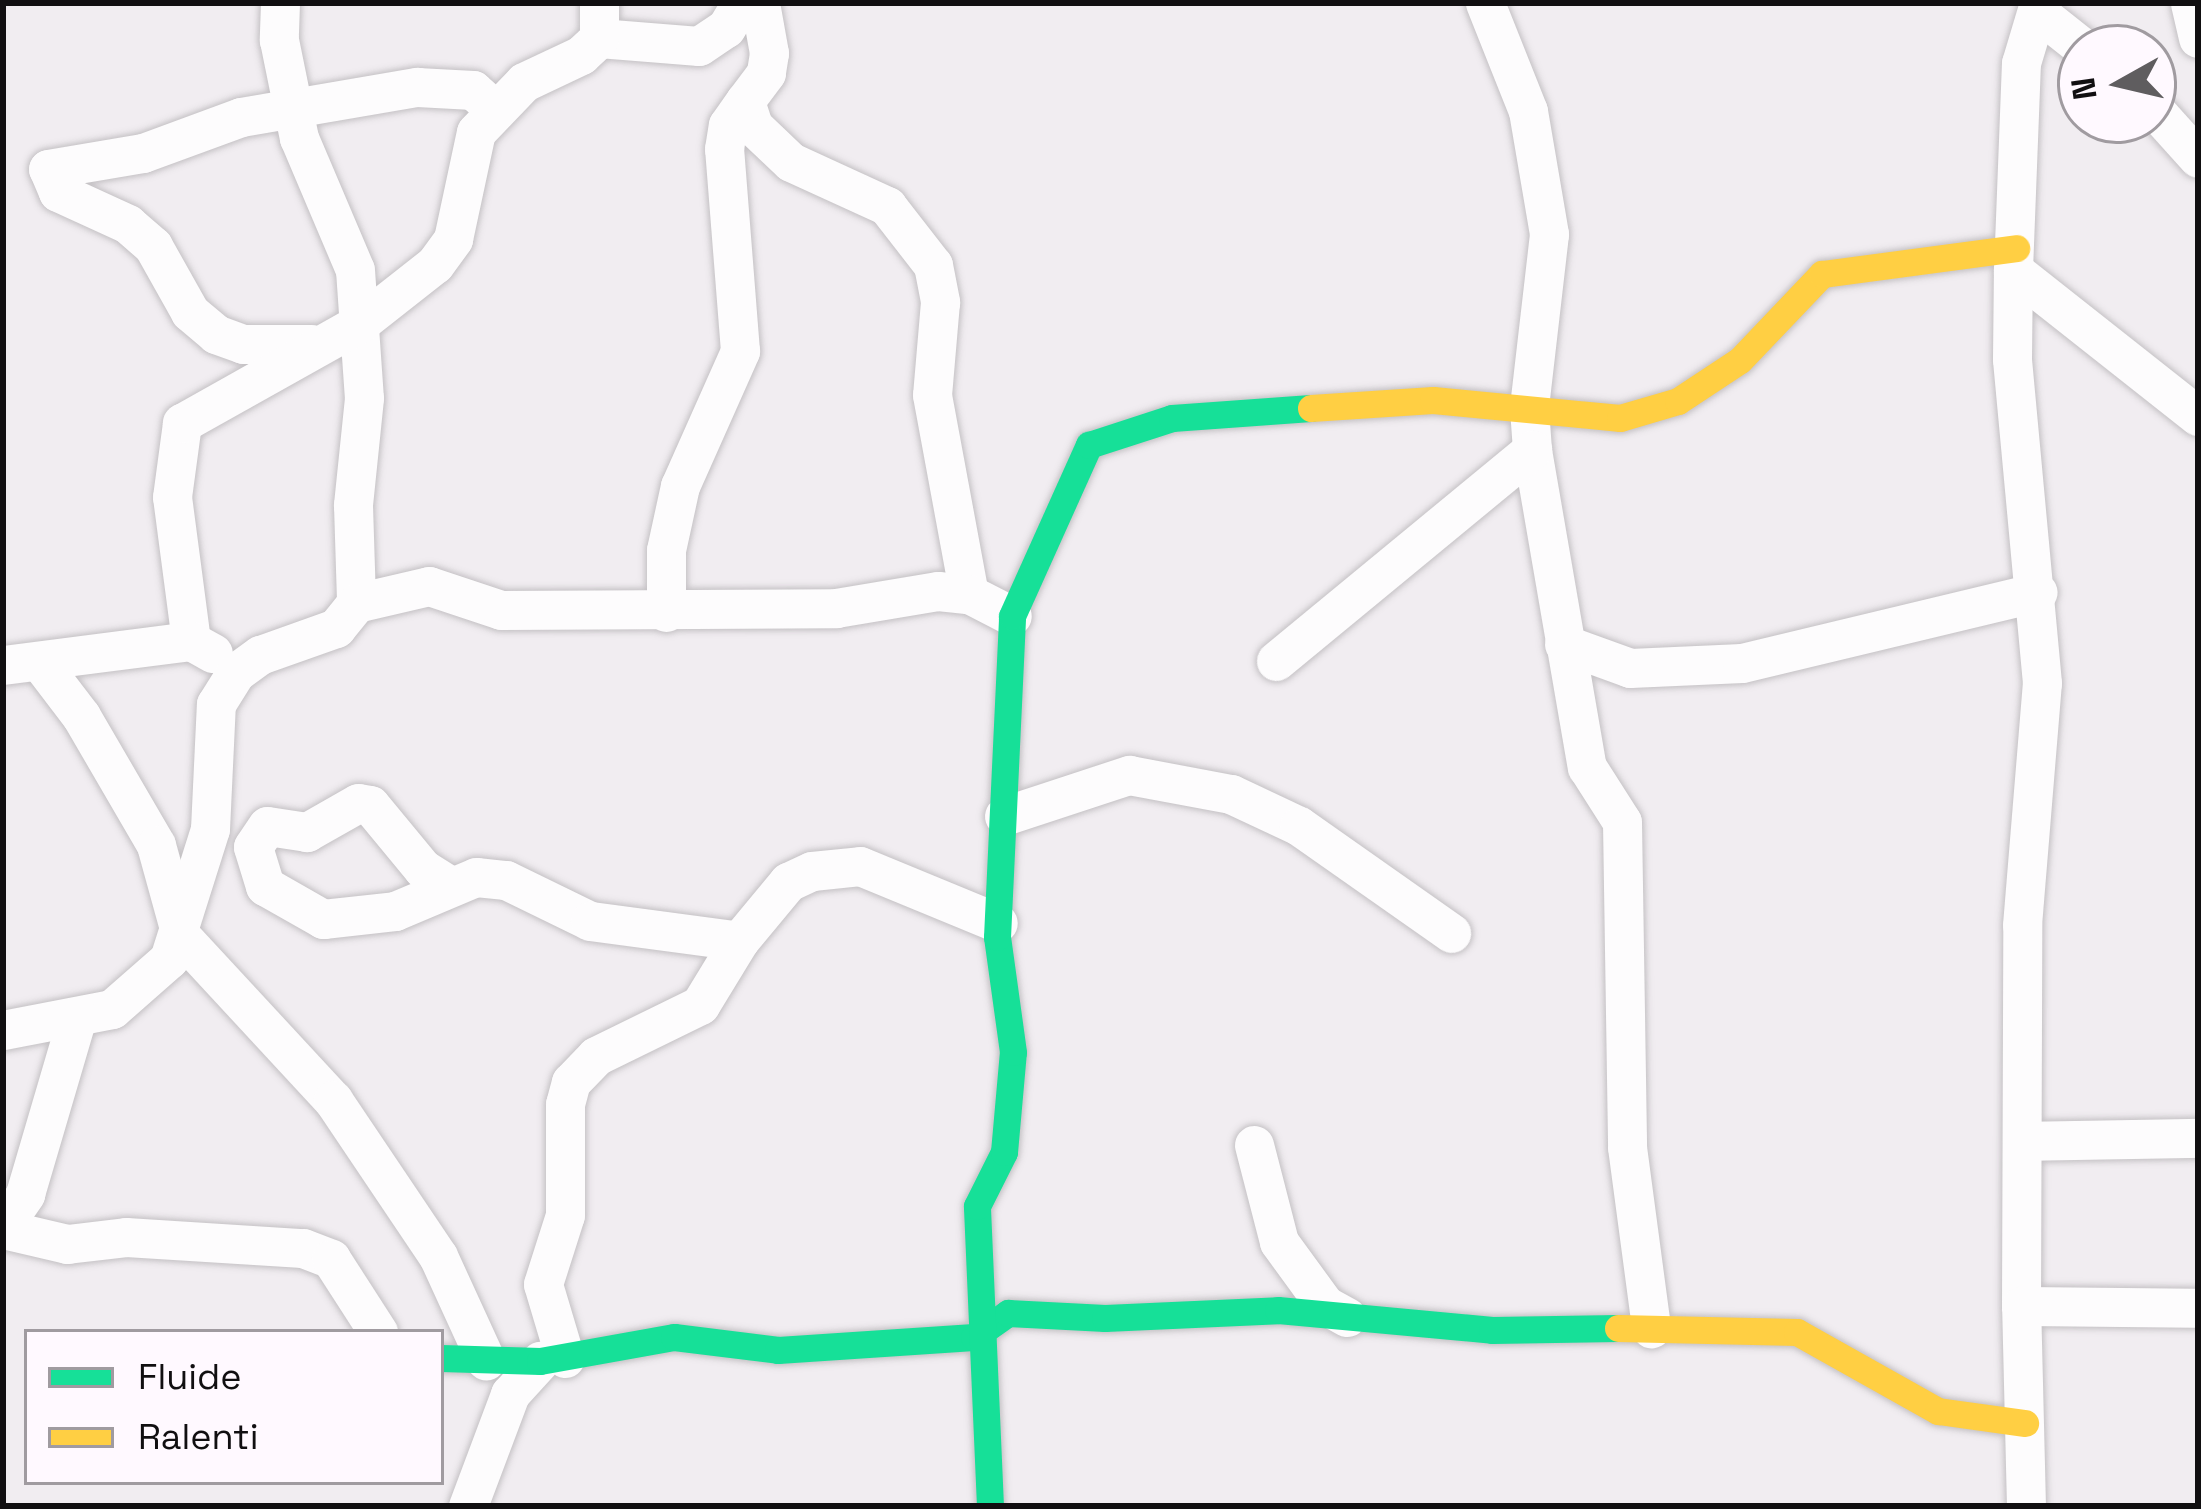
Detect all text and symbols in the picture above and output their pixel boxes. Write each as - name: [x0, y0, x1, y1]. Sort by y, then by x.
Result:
- north arrow: [2057, 24, 2177, 144]
- text: N: [2062, 75, 2107, 102]
- legend: [24, 1329, 444, 1485]
- text: Fluide: [138, 1354, 242, 1400]
- text: Ralenti: [138, 1414, 259, 1460]

